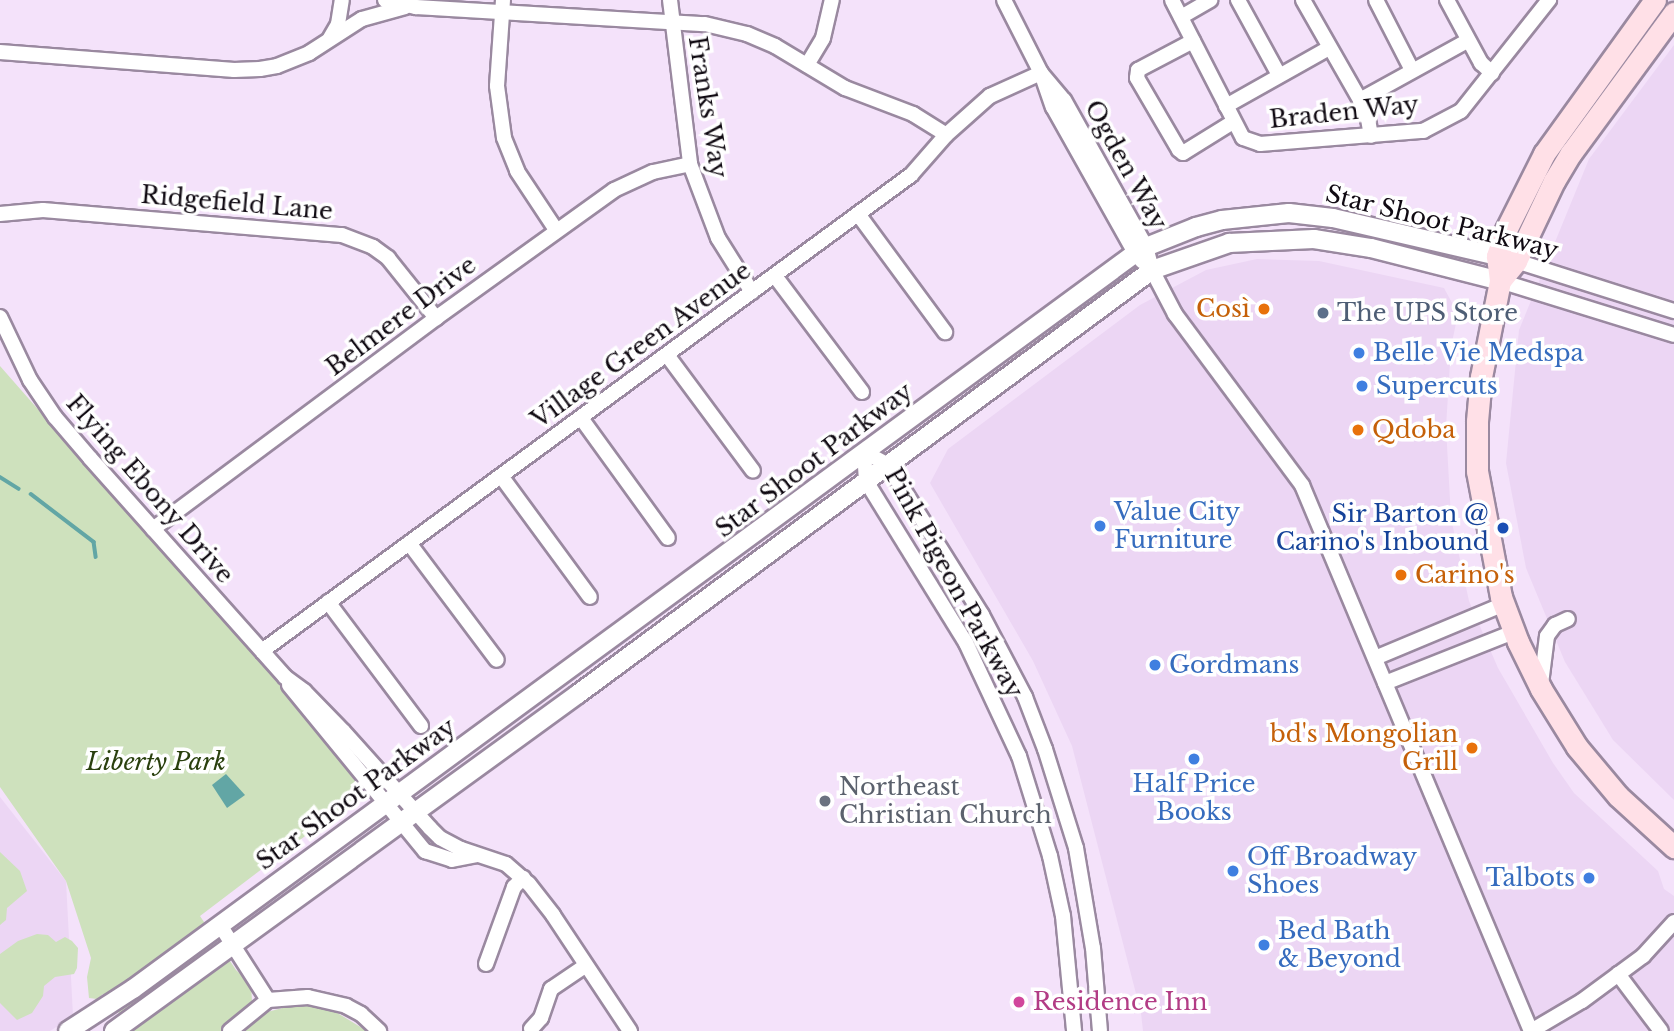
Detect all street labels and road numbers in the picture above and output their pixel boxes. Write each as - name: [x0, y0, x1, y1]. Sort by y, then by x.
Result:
- street label: Franks Way: [683, 34, 733, 180]
- street label: Braden Way: [1268, 90, 1420, 134]
- street label: Ogden Way: [1078, 95, 1174, 235]
- street label: Star Shoot Parkway: [1322, 179, 1562, 265]
- street label: Ridgefield Lane: [140, 180, 334, 226]
- street label: Belmere Drive: [321, 250, 481, 382]
- street label: Village Green Avenue: [525, 255, 757, 435]
- street label: Star Shoot Parkway: [710, 376, 918, 544]
- street label: Flying Ebony Drive: [60, 389, 240, 589]
- street label: Pink Pigeon Parkway: [879, 463, 1029, 703]
- street label: Star Shoot Parkway: [251, 712, 461, 876]

